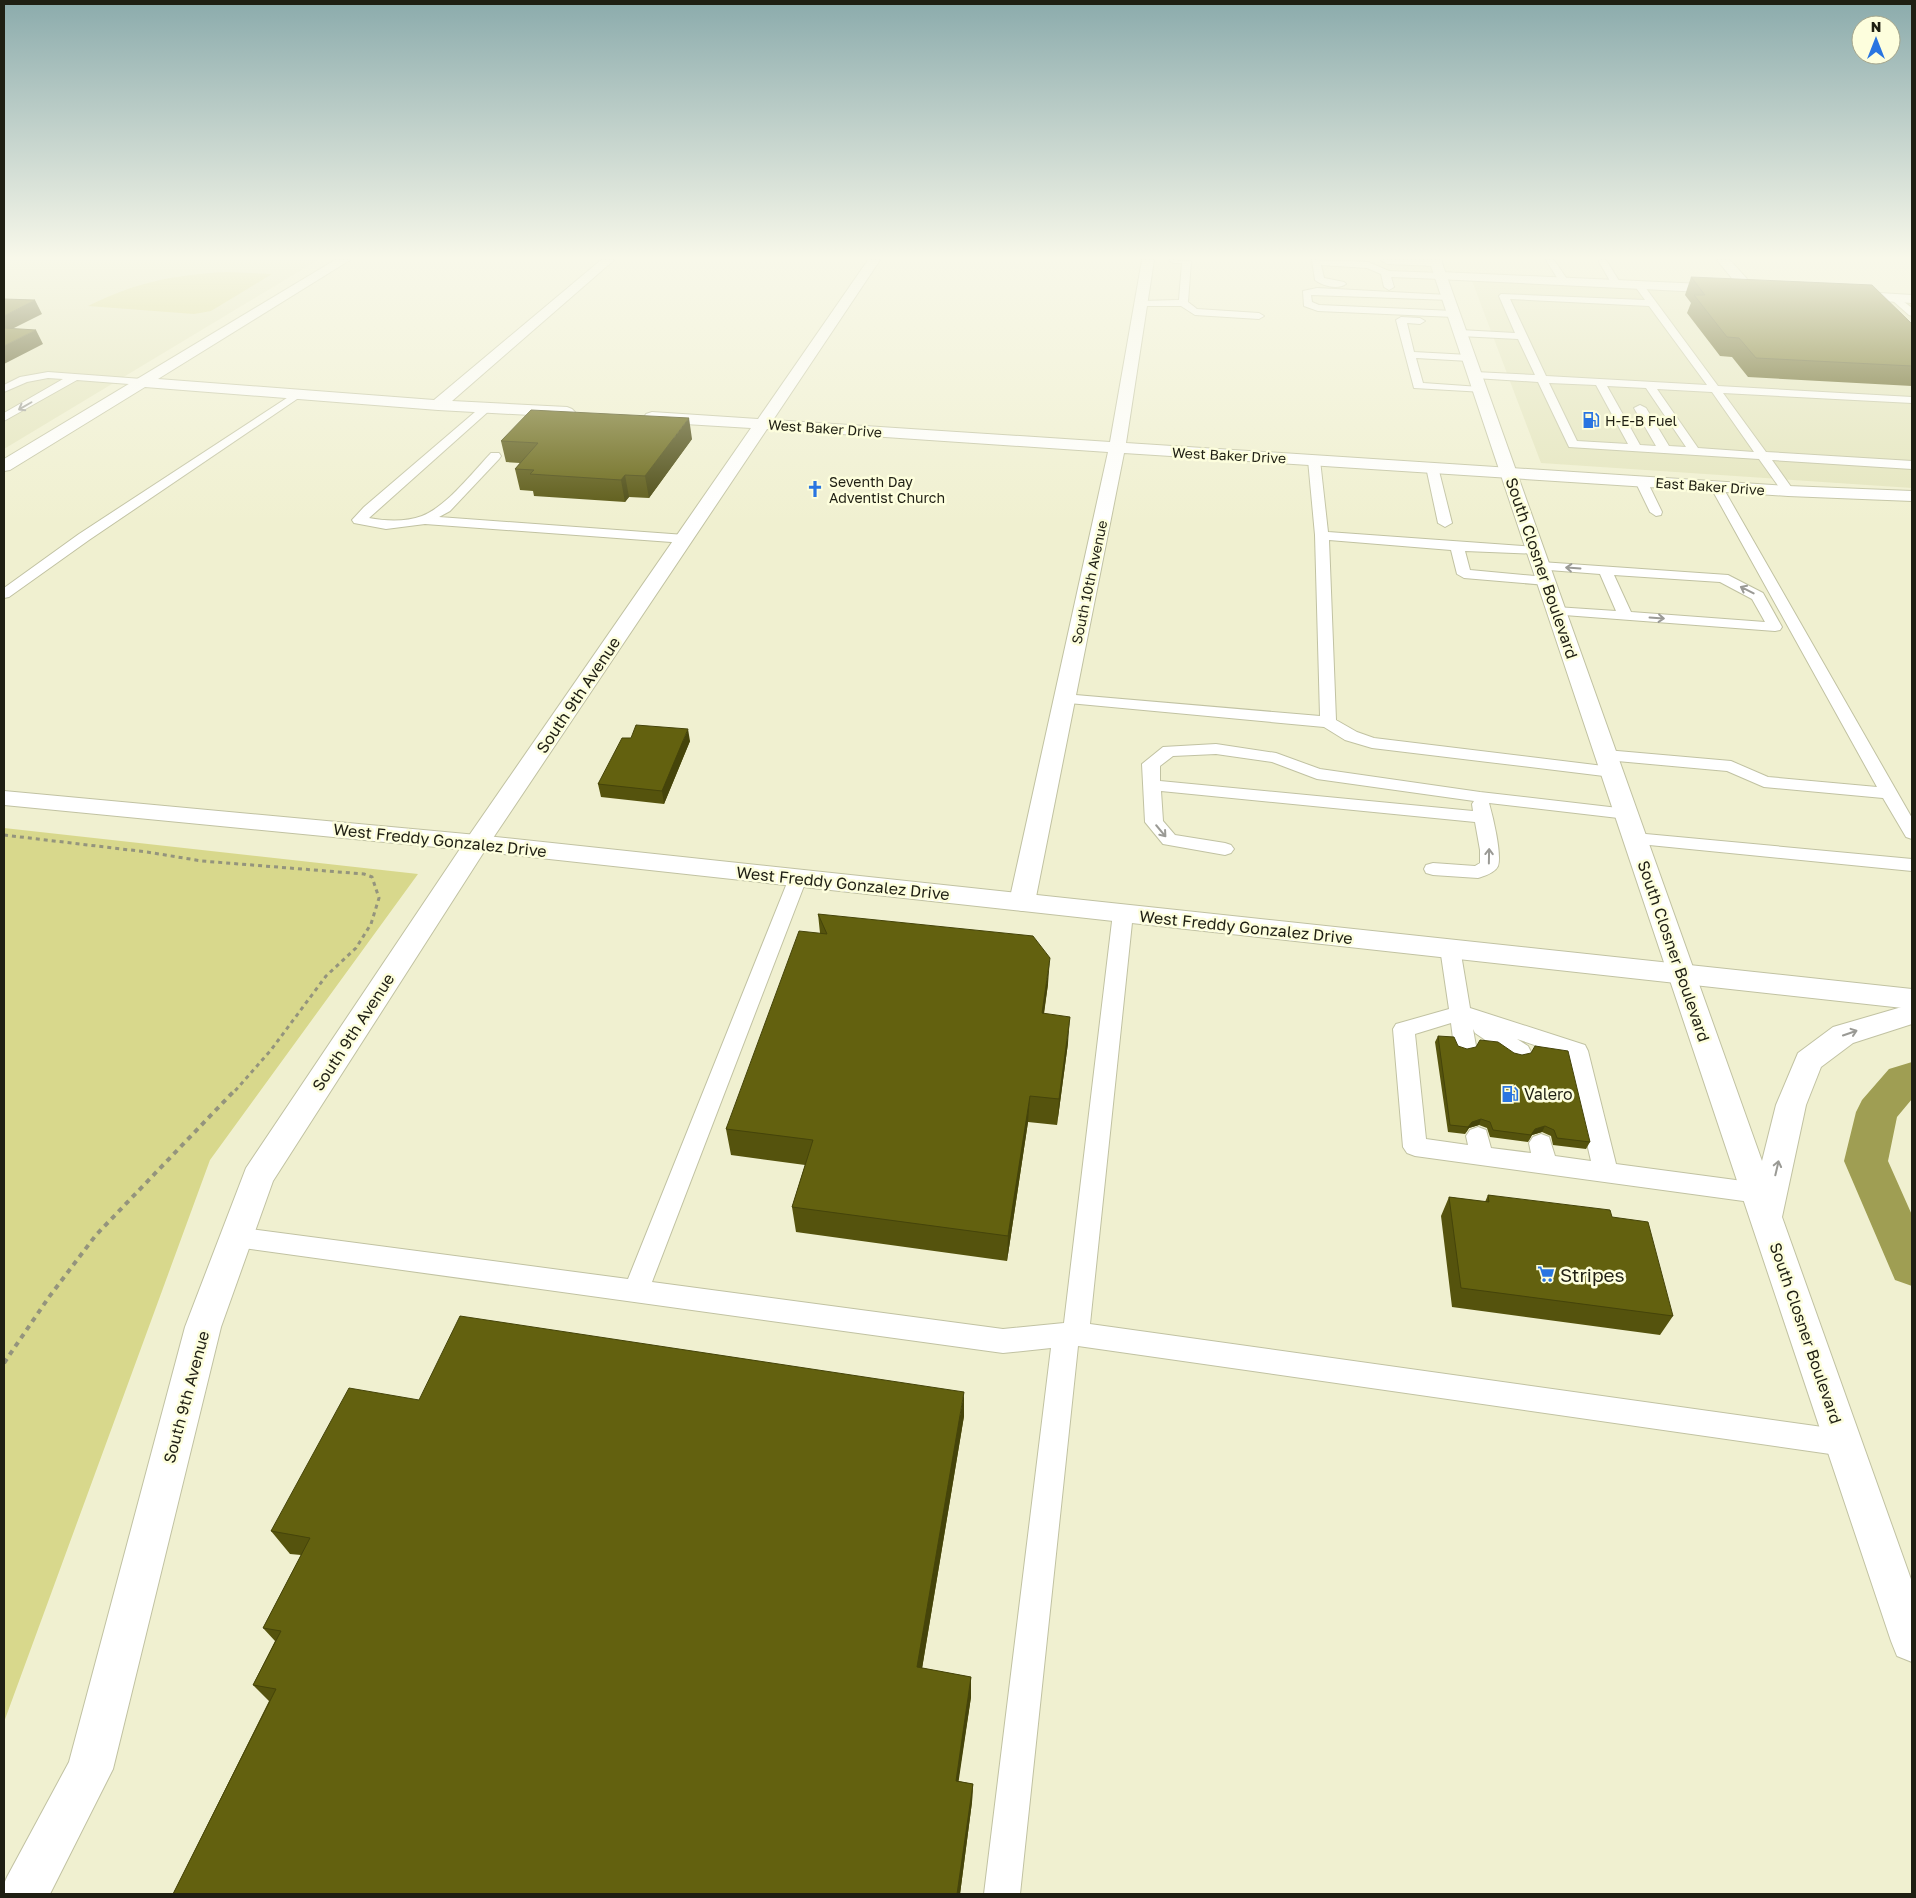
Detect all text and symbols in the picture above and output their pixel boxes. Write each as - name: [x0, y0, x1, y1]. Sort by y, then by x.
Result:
- north arrow: [1851, 15, 1901, 65]
- text: N: [1871, 18, 1881, 35]
- one-way arrow: [18, 401, 33, 411]
- fuel station icon: H-E-B Fuel: [1581, 410, 1601, 430]
- place label: H-E-B Fuel: [1605, 412, 1677, 429]
- street label: West Baker Drive: [767, 416, 883, 440]
- street label: West Baker Drive: [1172, 444, 1286, 466]
- place label: Seventh Day Adventist Church: [829, 473, 945, 506]
- street label: East Baker Drive: [1655, 474, 1765, 498]
- street label: South Closner Boulevard: [1502, 475, 1582, 661]
- church icon: Seventh Day Adventist Church: [805, 479, 825, 499]
- street label: South 10th Avenue: [1068, 519, 1110, 645]
- one-way arrow: [1565, 563, 1581, 573]
- one-way arrow: [1739, 585, 1754, 595]
- one-way arrow: [1649, 614, 1665, 623]
- street label: South 9th Avenue: [532, 633, 624, 757]
- street label: West Freddy Gonzalez Drive: [332, 819, 548, 861]
- one-way arrow: [1155, 824, 1166, 837]
- one-way arrow: [1484, 849, 1493, 865]
- street label: South Closner Boulevard: [1634, 858, 1714, 1044]
- street label: West Freddy Gonzalez Drive: [735, 862, 951, 904]
- street label: West Freddy Gonzalez Drive: [1138, 906, 1354, 948]
- street label: South 9th Avenue: [308, 969, 398, 1095]
- one-way arrow: [1842, 1028, 1857, 1037]
- fuel station icon: Valero: [1500, 1084, 1520, 1104]
- place label: Valero: [1524, 1084, 1573, 1104]
- one-way arrow: [1773, 1161, 1782, 1177]
- street label: South Closner Boulevard: [1766, 1240, 1846, 1426]
- place label: Stripes: [1560, 1263, 1625, 1286]
- supermarket icon: Stripes: [1536, 1264, 1556, 1284]
- street label: South 9th Avenue: [159, 1329, 213, 1465]

